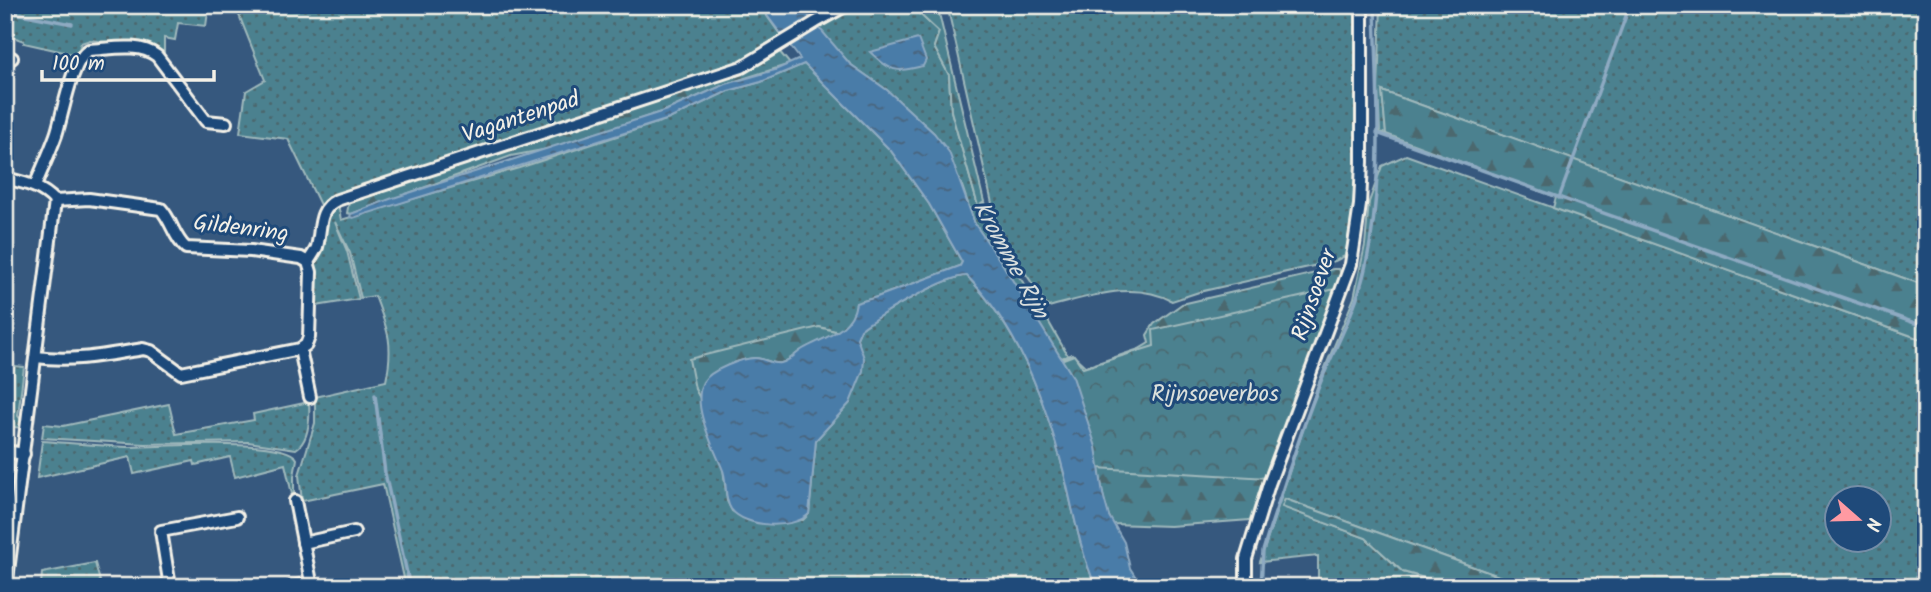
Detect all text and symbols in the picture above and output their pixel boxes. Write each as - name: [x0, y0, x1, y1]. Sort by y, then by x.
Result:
- scale bar: [42, 38, 214, 82]
- text: 100 m: [52, 48, 105, 81]
- street label: Vagantenpad: [458, 82, 585, 154]
- water label: Kromme Rijn: [961, 194, 1060, 328]
- street label: Gildenring: [191, 205, 291, 253]
- street label: Rijnsoever: [1282, 243, 1348, 346]
- park label: Rijnsoeverbos: [1151, 377, 1279, 413]
- north arrow: [1822, 484, 1892, 554]
- text: N: [1856, 513, 1888, 535]

